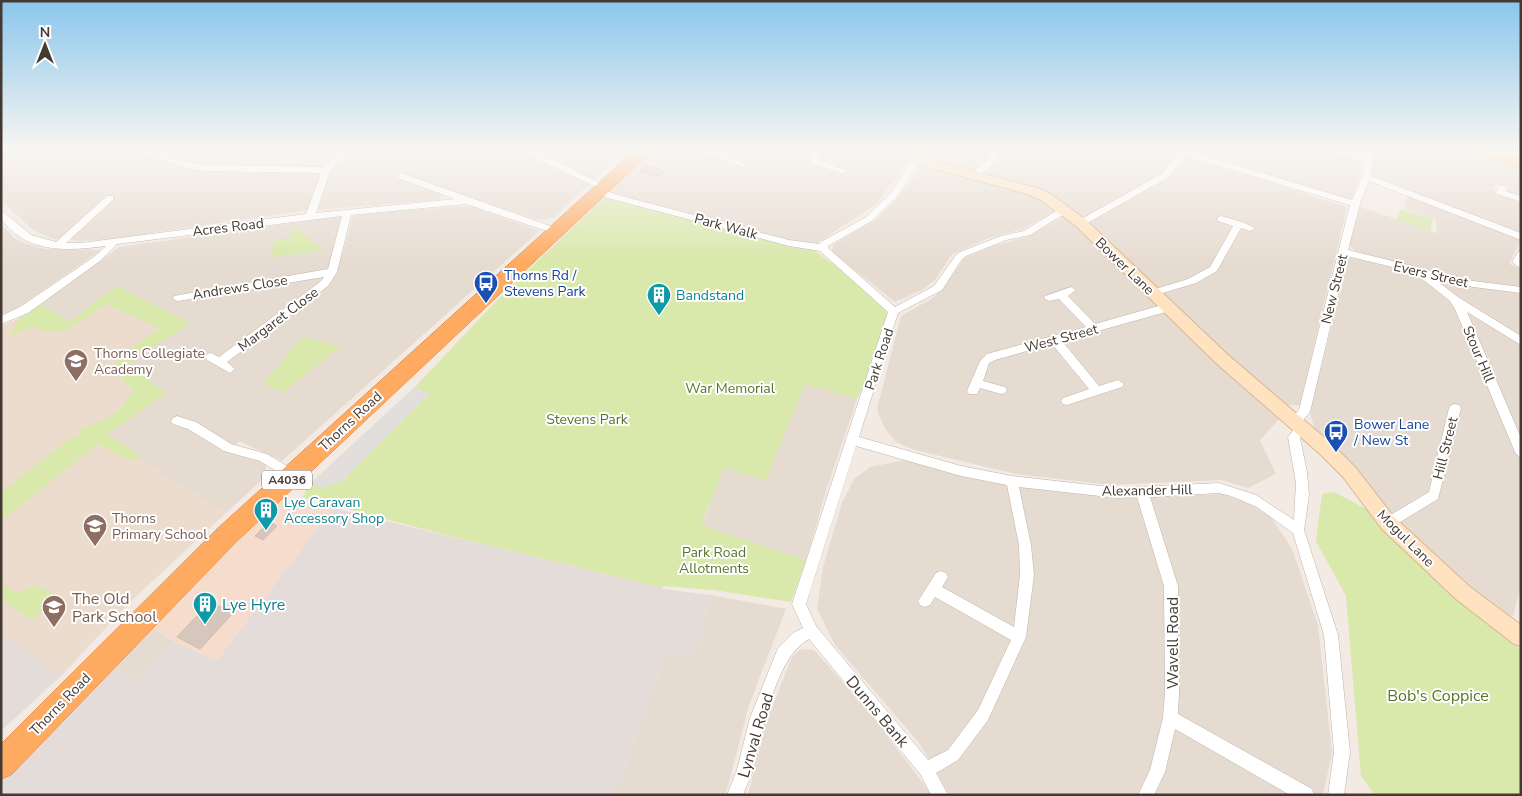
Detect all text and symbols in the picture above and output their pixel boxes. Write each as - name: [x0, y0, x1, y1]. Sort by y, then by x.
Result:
- north arrow: [20, 20, 70, 70]
- text: N: [40, 23, 50, 42]
- street label: Park Walk: [692, 209, 761, 244]
- street label: Acres Road: [191, 214, 265, 241]
- street label: Bower Lane: [1091, 233, 1158, 299]
- street label: New Street: [1317, 252, 1352, 326]
- street label: Evers Street: [1392, 257, 1470, 292]
- place label: Thorns Rd / Stevens Park: [504, 266, 587, 301]
- bus stop icon: Thorns Rd / Stevens Park: [473, 270, 499, 304]
- street label: Andrews Close: [191, 271, 289, 304]
- building icon: Bandstand: [646, 282, 672, 316]
- street label: Margaret Close: [234, 283, 322, 356]
- place label: Bandstand: [676, 286, 744, 305]
- street label: West Street: [1022, 320, 1100, 357]
- street label: Stour Hill: [1458, 323, 1499, 386]
- street label: Park Road: [861, 326, 898, 393]
- place label: Thorns Collegiate Academy: [94, 344, 205, 379]
- school or university icon: Thorns Collegiate Academy: [63, 348, 89, 382]
- park label: War Memorial: [685, 379, 776, 398]
- street label: Thorns Road: [315, 387, 386, 456]
- park label: Stevens Park: [546, 410, 629, 429]
- place label: Bower Lane / New St: [1353, 415, 1429, 450]
- street label: Hill Street: [1429, 415, 1462, 481]
- bus stop icon: Bower Lane / New St: [1323, 419, 1349, 453]
- road number: A4036: [262, 470, 312, 490]
- street label: Alexander Hill: [1101, 480, 1193, 501]
- place label: Lye Caravan Accessory Shop: [284, 493, 384, 528]
- building icon: Lye Caravan Accessory Shop: [253, 497, 279, 531]
- street label: Mogul Lane: [1373, 505, 1439, 571]
- place label: Thorns Primary School: [112, 509, 208, 544]
- school or university icon: Thorns Primary School: [82, 513, 108, 547]
- park label: Park Road Allotments: [679, 543, 749, 578]
- place label: The Old Park School: [72, 588, 157, 628]
- building icon: Lye Hyre: [192, 591, 218, 625]
- school or university icon: The Old Park School: [41, 594, 67, 628]
- place label: Lye Hyre: [222, 594, 285, 616]
- street label: Wavell Road: [1162, 597, 1184, 689]
- street label: Thorns Road: [26, 669, 95, 740]
- street label: Dunns Bank: [841, 671, 914, 753]
- park label: Bob's Coppice: [1387, 685, 1489, 707]
- street label: Lynval Road: [733, 690, 779, 781]

